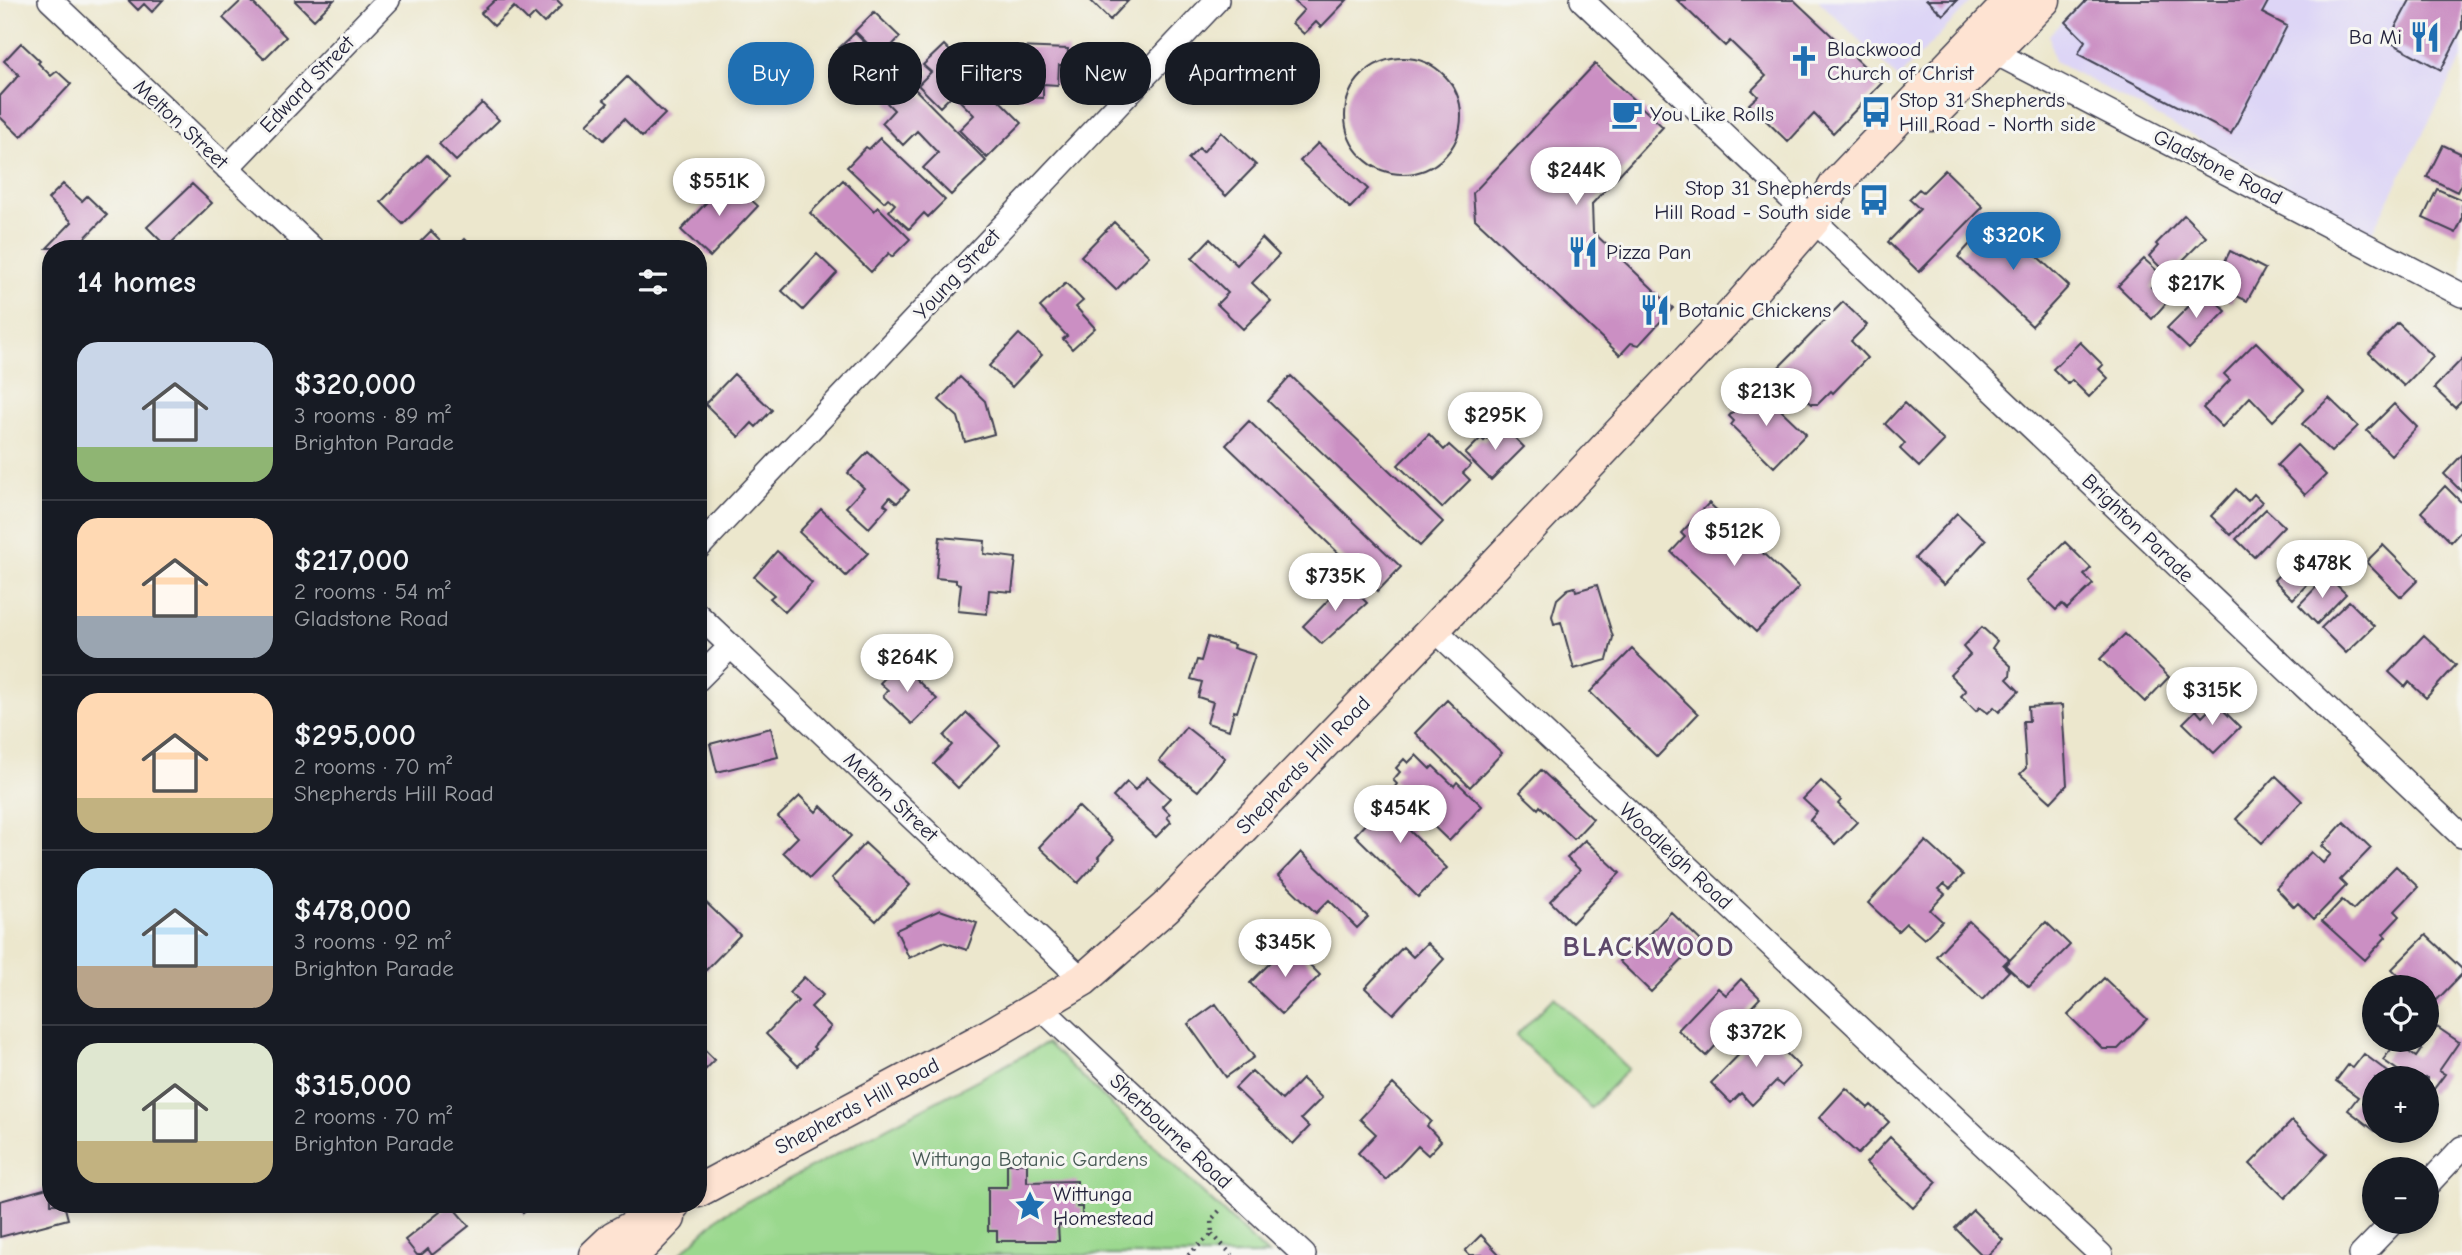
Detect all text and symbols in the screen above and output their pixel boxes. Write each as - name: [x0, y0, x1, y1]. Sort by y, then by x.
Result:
- restaurant icon: Ba Mi: [2408, 20, 2442, 54]
- place label: Ba Mi: [2349, 25, 2402, 49]
- street label: Edward Street: [255, 30, 360, 137]
- place label: Blackwood Church of Christ: [1827, 37, 1975, 85]
- chip: Buy: [728, 42, 814, 105]
- chip: Rent: [828, 42, 922, 105]
- chip: Filters: [936, 42, 1046, 105]
- chip: New: [1060, 42, 1151, 105]
- chip: Apartment: [1165, 42, 1320, 105]
- church icon: Blackwood Church of Christ: [1787, 44, 1821, 78]
- street label: Melton Street: [129, 74, 234, 175]
- place label: Stop 31 Shepherds Hill Road - North side: [1899, 88, 2096, 136]
- bus stop icon: Stop 31 Shepherds Hill Road - North side: [1859, 95, 1893, 129]
- cafe icon: You Like Rolls: [1610, 97, 1644, 131]
- place label: You Like Rolls: [1650, 102, 1774, 126]
- street label: Gladstone Road: [2150, 124, 2286, 210]
- pin: $244K: [1527, 148, 1625, 207]
- text: $244K: [1546, 156, 1606, 183]
- pin: $551K: [670, 158, 768, 218]
- text: $551K: [689, 167, 749, 194]
- place label: Stop 31 Shepherds Hill Road - South side: [1654, 176, 1851, 224]
- bus stop icon: Stop 31 Shepherds Hill Road - South side: [1857, 183, 1891, 217]
- pin: $320K: [1964, 212, 2062, 272]
- text: $320K: [1982, 221, 2044, 248]
- street label: Young Street: [909, 223, 1006, 324]
- restaurant icon: Pizza Pan: [1566, 235, 1600, 269]
- place label: Pizza Pan: [1606, 240, 1691, 264]
- pin: $217K: [2147, 260, 2245, 320]
- icon: filters: [634, 263, 672, 301]
- text: 14 homes: [77, 265, 196, 300]
- text: $217K: [2167, 269, 2225, 296]
- restaurant icon: Botanic Chickens: [1638, 293, 1672, 327]
- place label: Botanic Chickens: [1678, 298, 1831, 322]
- text: $320,000: [294, 367, 416, 402]
- pin: $213K: [1717, 368, 1815, 428]
- icon: home: [133, 370, 217, 454]
- text: $213K: [1737, 377, 1795, 404]
- pin: $295K: [1446, 392, 1544, 452]
- text: $295K: [1464, 401, 1526, 428]
- text: 3 rooms · 89 m²: [294, 402, 451, 429]
- text: Brighton Parade: [294, 429, 454, 456]
- street label: Brighton Parade: [2077, 469, 2199, 587]
- pin: $512K: [1685, 508, 1783, 568]
- text: $512K: [1704, 517, 1764, 544]
- pin: $478K: [2273, 540, 2371, 600]
- text: $217,000: [294, 543, 410, 578]
- icon: home: [133, 546, 217, 630]
- text: $478K: [2292, 549, 2352, 576]
- pin: $735K: [1286, 554, 1384, 613]
- text: $735K: [1305, 562, 1365, 589]
- text: 2 rooms · 54 m²: [294, 578, 451, 605]
- text: Gladstone Road: [294, 605, 449, 632]
- pin: $264K: [858, 634, 956, 694]
- text: $264K: [876, 643, 938, 670]
- pin: $315K: [2163, 668, 2261, 727]
- text: $315K: [2182, 676, 2242, 703]
- street label: Shepherds Hill Road: [1231, 691, 1375, 839]
- text: $295,000: [294, 718, 416, 753]
- icon: home: [133, 721, 217, 805]
- street label: Melton Street: [839, 747, 944, 848]
- text: 2 rooms · 70 m²: [294, 753, 452, 780]
- text: Shepherds Hill Road: [294, 780, 494, 807]
- pin: $454K: [1351, 786, 1449, 845]
- text: $454K: [1370, 794, 1430, 821]
- street label: Woodleigh Road: [1615, 798, 1737, 914]
- text: $478,000: [294, 893, 411, 928]
- icon: home: [133, 896, 217, 980]
- pin: $345K: [1236, 920, 1334, 979]
- text: 3 rooms · 92 m²: [294, 928, 451, 955]
- text: $345K: [1254, 928, 1316, 955]
- district label: BLACKWOOD: [1563, 931, 1735, 963]
- text: Brighton Parade: [294, 955, 454, 982]
- map controls: [2362, 975, 2439, 1234]
- button: locate: [2362, 975, 2439, 1052]
- pin: $372K: [1707, 1010, 1805, 1069]
- text: $372K: [1726, 1018, 1786, 1045]
- street label: Shepherds Hill Road: [771, 1053, 943, 1159]
- button: +: [2362, 1066, 2439, 1143]
- text: $315,000: [294, 1068, 412, 1103]
- street label: Sherbourne Road: [1105, 1068, 1237, 1194]
- icon: home: [133, 1071, 217, 1155]
- text: 2 rooms · 70 m²: [294, 1103, 452, 1130]
- text: Brighton Parade: [294, 1130, 454, 1157]
- park label: Wittunga Botanic Gardens: [912, 1147, 1148, 1171]
- button: −: [2362, 1157, 2439, 1234]
- place label: Wittunga Homestead: [1053, 1182, 1154, 1230]
- place icon: Wittunga Homestead: [1013, 1189, 1047, 1223]

